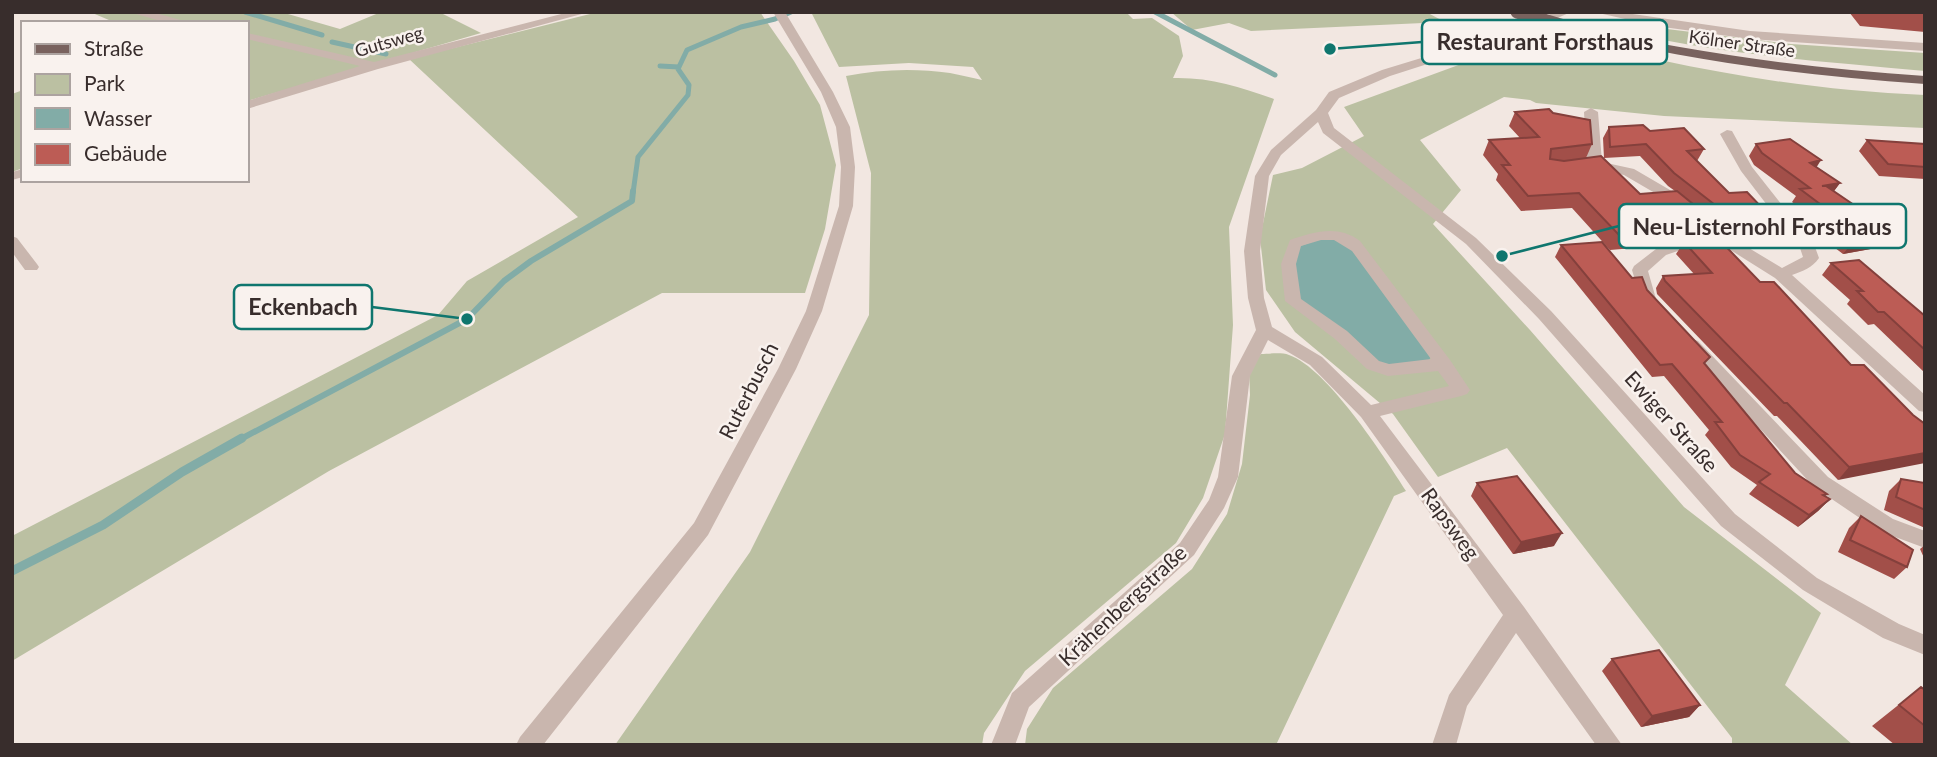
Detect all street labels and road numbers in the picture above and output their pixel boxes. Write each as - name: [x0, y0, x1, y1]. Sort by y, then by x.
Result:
- street label: Gutsweg: [352, 21, 425, 61]
- street label: Kölner Straße: [1688, 25, 1797, 61]
- street label: Ruterbusch: [713, 338, 783, 443]
- street label: Ewiger Straße: [1620, 365, 1724, 477]
- street label: Rapsweg: [1417, 482, 1486, 564]
- street label: Krähenbergstraße: [1053, 539, 1191, 670]

